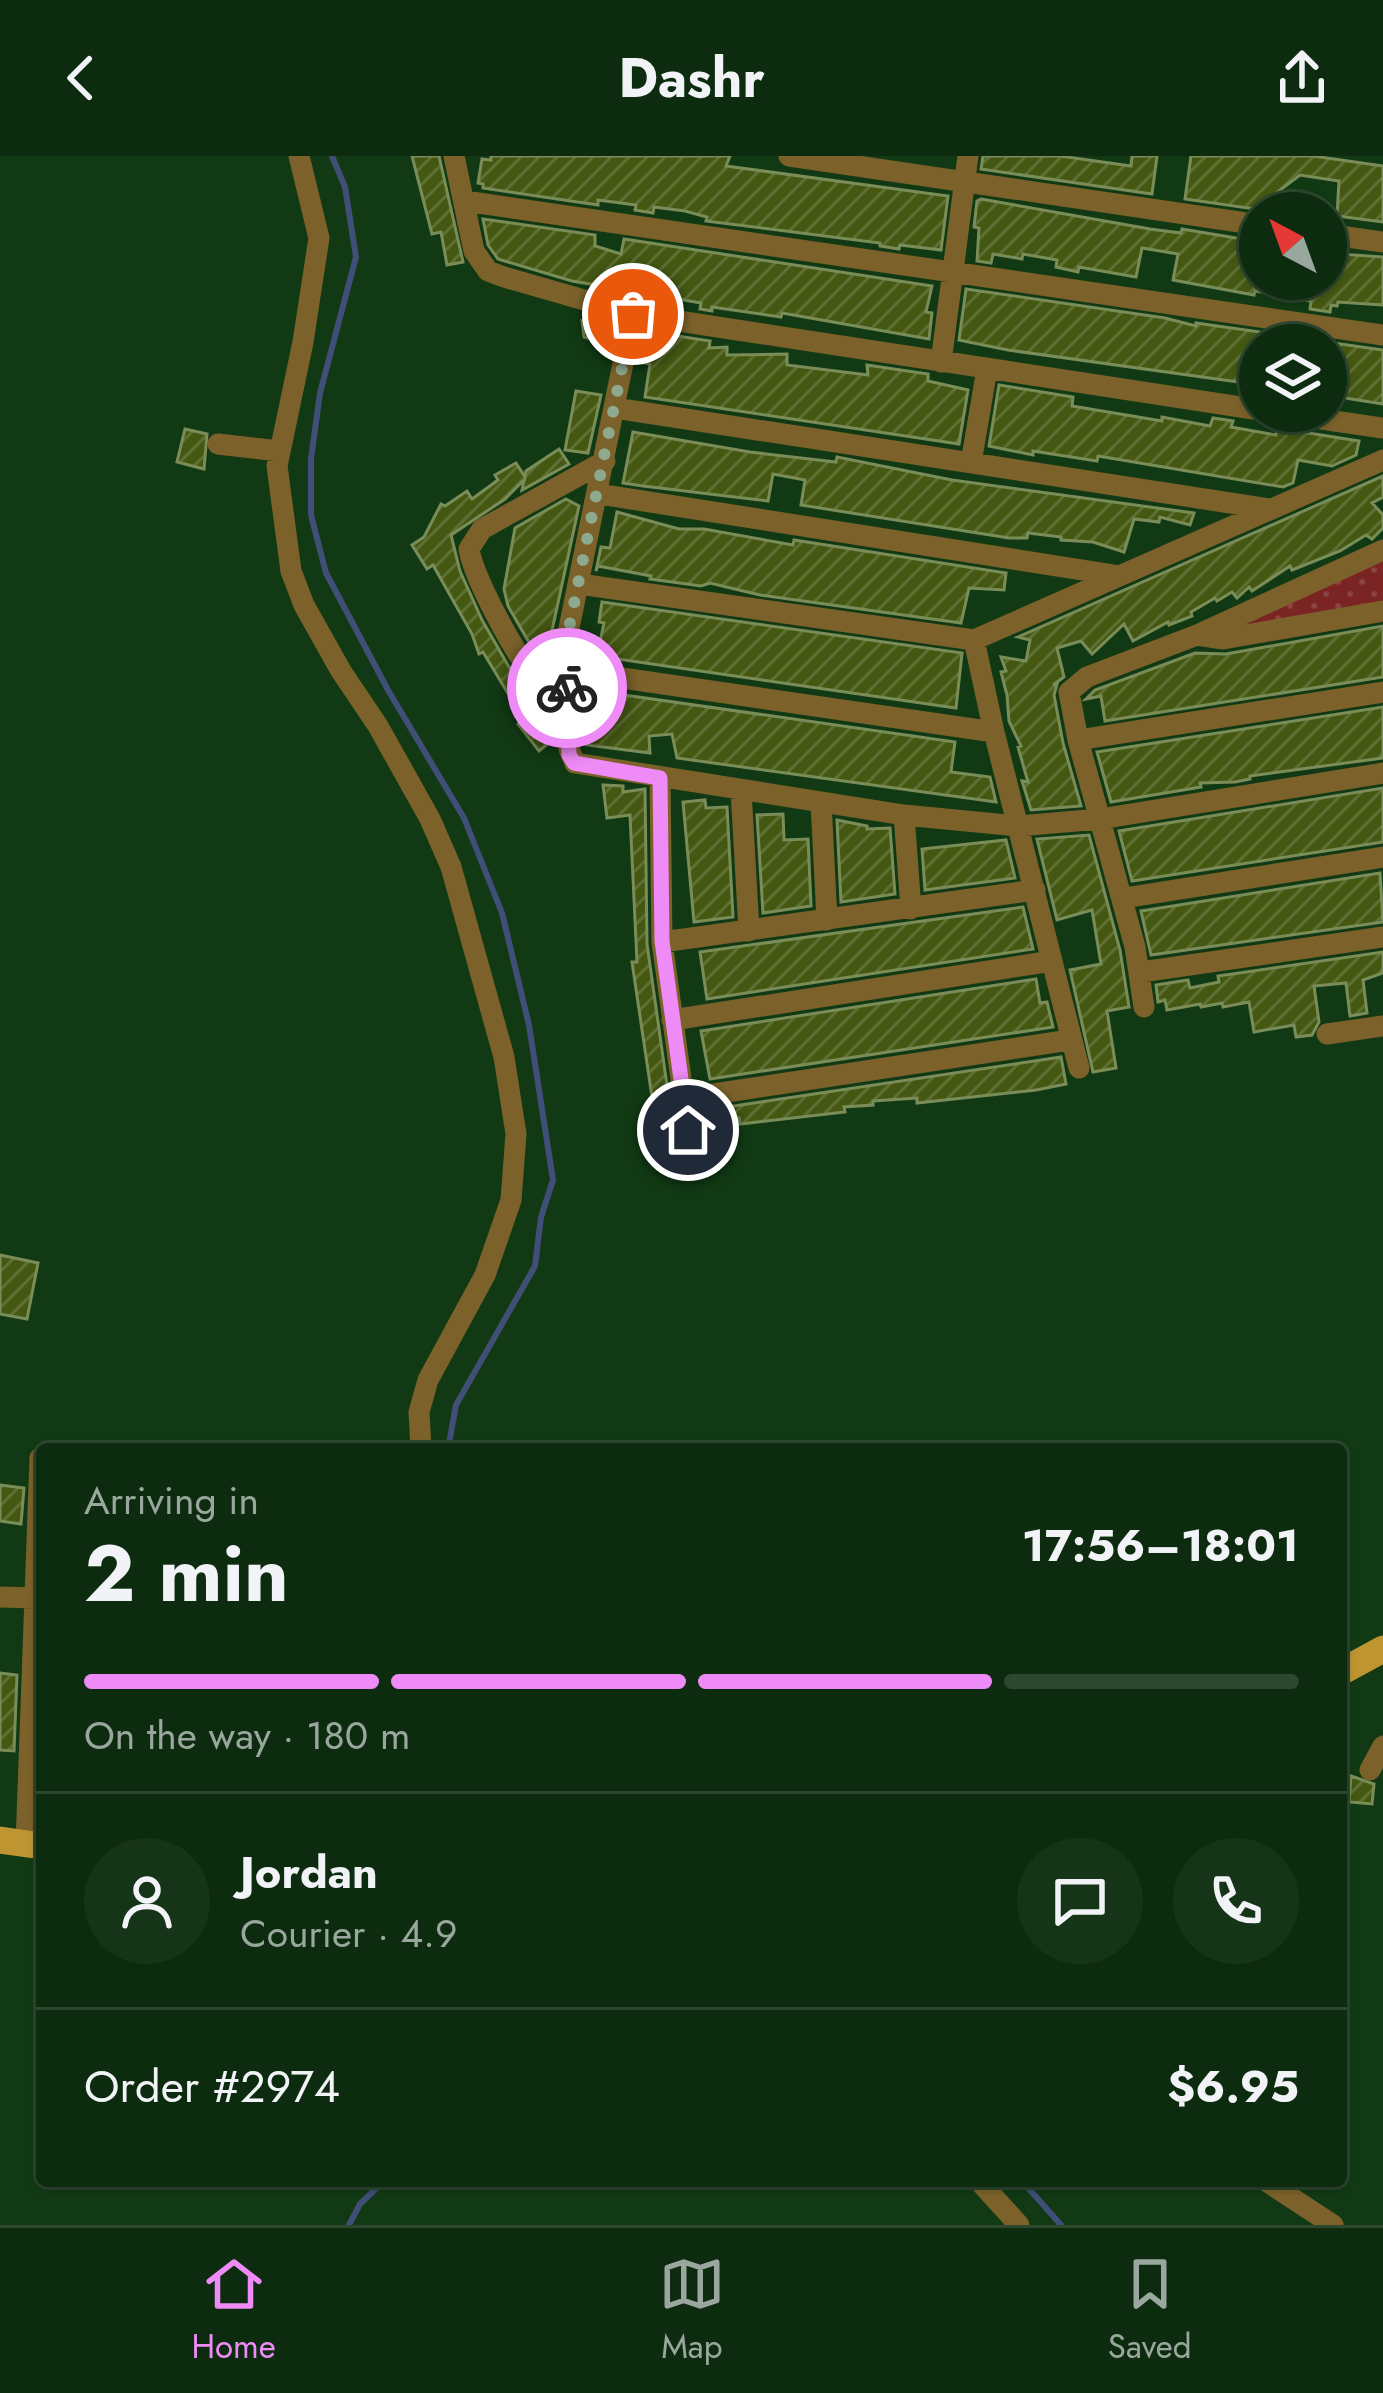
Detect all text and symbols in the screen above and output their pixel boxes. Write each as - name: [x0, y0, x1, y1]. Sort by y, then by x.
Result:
- text: Dashr: [618, 39, 765, 117]
- icon: back: [48, 45, 114, 111]
- icon: share: [1269, 45, 1335, 111]
- north arrow: [1239, 192, 1347, 300]
- map controls: [1239, 192, 1347, 432]
- pin: [582, 263, 684, 365]
- icon: bag: [600, 281, 666, 347]
- button: layers: [1239, 324, 1347, 432]
- courier: [507, 628, 627, 748]
- icon: bike: [534, 655, 600, 721]
- pin: [637, 1079, 739, 1181]
- icon: home: [655, 1097, 721, 1163]
- text: Arriving in: [84, 1472, 259, 1529]
- text: 17:56–18:01: [1022, 1513, 1299, 1578]
- text: 2 min: [84, 1518, 289, 1630]
- text: On the way · 180 m: [84, 1707, 410, 1764]
- button: person: [84, 1838, 210, 1964]
- button: chat: [1017, 1838, 1143, 1964]
- button: phone: [1173, 1838, 1299, 1964]
- text: Jordan: [240, 1840, 378, 1905]
- text: Courier · 4.9: [240, 1905, 457, 1962]
- text: Order #2974: [84, 2054, 340, 2119]
- text: $6.95: [1167, 2054, 1299, 2119]
- tab: Home: [192, 2251, 276, 2370]
- tab: Map: [659, 2251, 725, 2370]
- tab: Saved: [1108, 2251, 1191, 2370]

